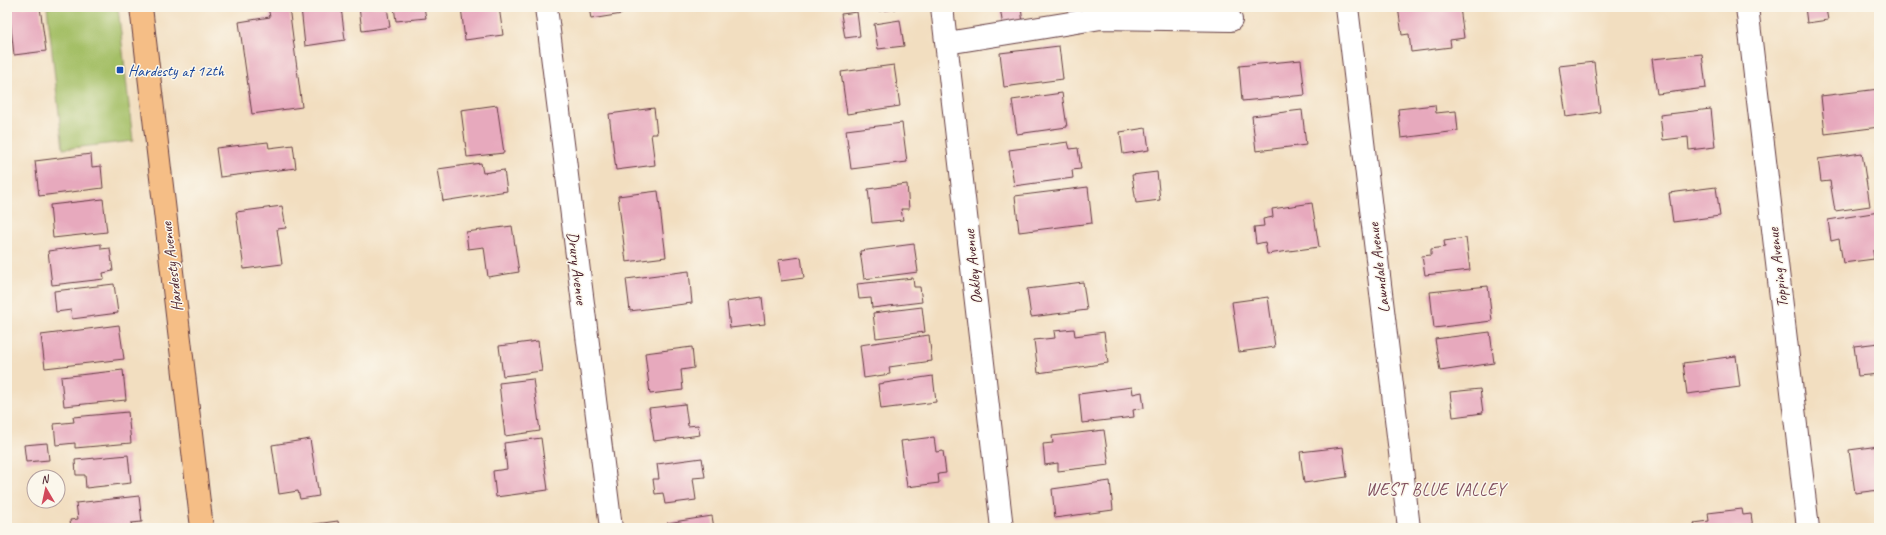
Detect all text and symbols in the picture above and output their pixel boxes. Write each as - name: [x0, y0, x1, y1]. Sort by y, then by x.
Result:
- place label: Hardesty at 12th: [128, 61, 225, 81]
- marker: Hardesty at 12th: [115, 65, 125, 75]
- street label: Hardesty Avenue: [156, 219, 187, 313]
- street label: Lawndale Avenue: [1363, 220, 1394, 314]
- street label: Topping Avenue: [1763, 225, 1793, 309]
- street label: Oakley Avenue: [959, 227, 987, 305]
- street label: Drury Avenue: [563, 231, 592, 307]
- north arrow: [26, 469, 66, 509]
- text: N: [40, 471, 51, 487]
- district label: WEST BLUE VALLEY: [1366, 479, 1508, 500]

